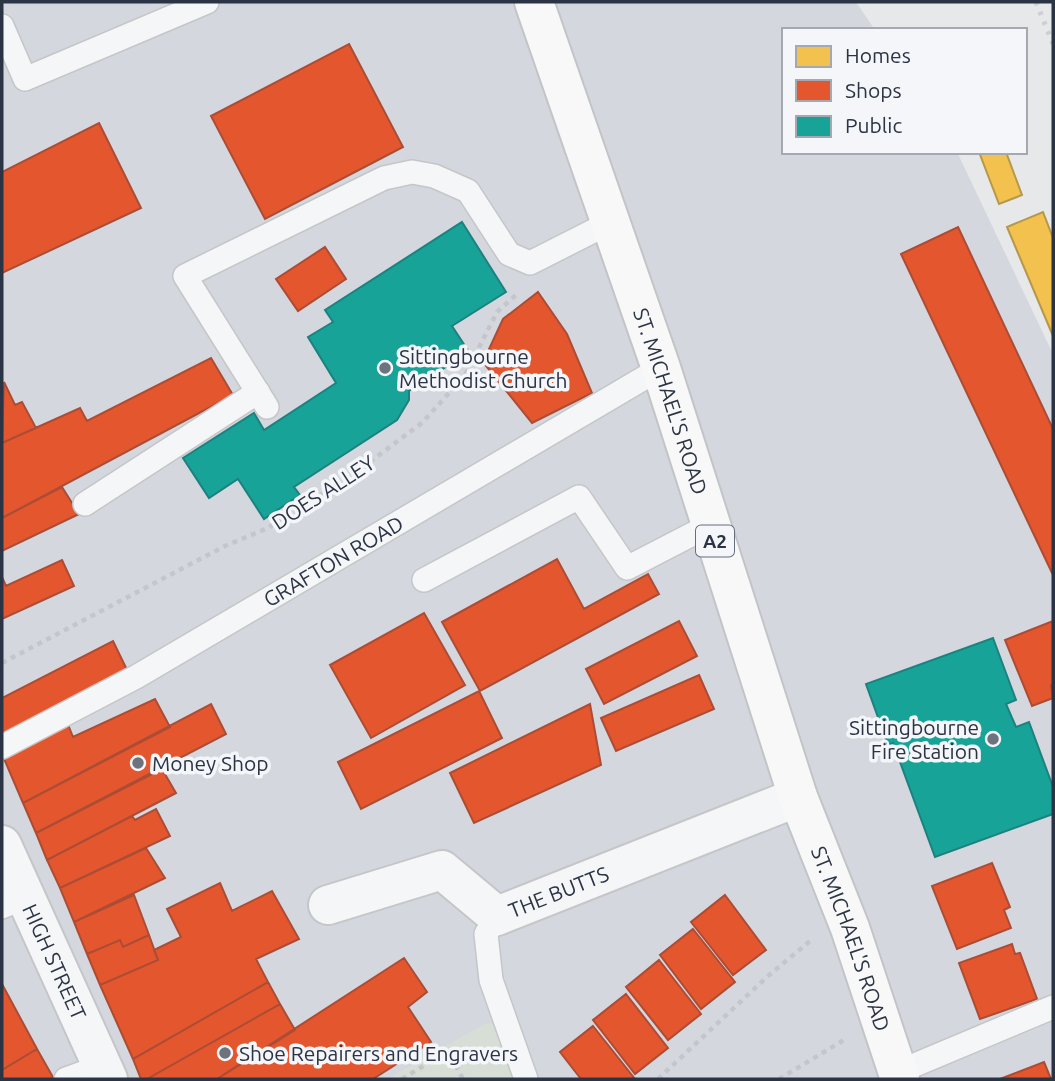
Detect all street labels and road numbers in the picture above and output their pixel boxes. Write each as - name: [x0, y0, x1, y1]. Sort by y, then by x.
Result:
- street label: ST. MICHAEL'S ROAD: [629, 305, 713, 497]
- street label: DOES ALLEY: [267, 450, 379, 534]
- street label: GRAFTON ROAD: [259, 511, 407, 611]
- road number: A2: [696, 526, 734, 556]
- street label: ST. MICHAEL'S ROAD: [807, 843, 895, 1034]
- street label: THE BUTTS: [505, 861, 612, 922]
- street label: HIGH STREET: [18, 900, 92, 1024]

